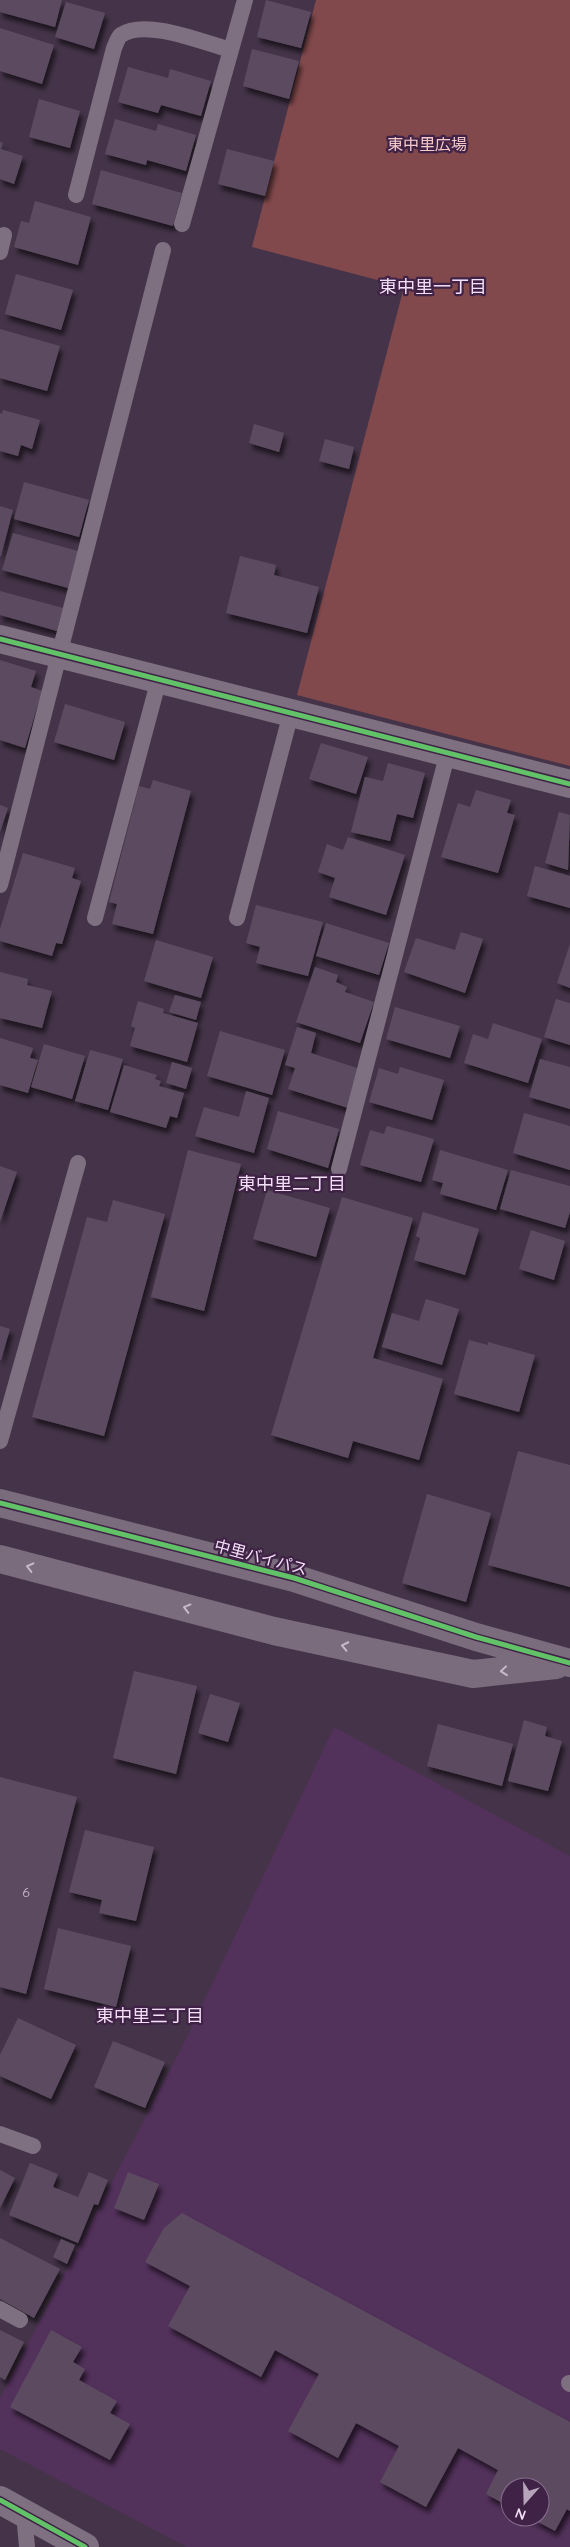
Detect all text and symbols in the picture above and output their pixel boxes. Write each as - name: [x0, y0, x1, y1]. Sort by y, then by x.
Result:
- park label: 東中里広場: [387, 134, 467, 154]
- district label: 東中里一丁目: [379, 275, 487, 298]
- district label: 東中里二丁目: [238, 1172, 346, 1195]
- street label: 中里バイパス: [212, 1535, 310, 1579]
- one-way arrow: [25, 1562, 34, 1573]
- one-way arrow: [182, 1603, 191, 1614]
- one-way arrow: [340, 1641, 349, 1652]
- one-way arrow: [500, 1665, 508, 1676]
- house number: 6: [22, 1883, 30, 1901]
- district label: 東中里三丁目: [96, 2004, 204, 2027]
- north arrow: [500, 2477, 550, 2527]
- text: N: [513, 2504, 528, 2524]

